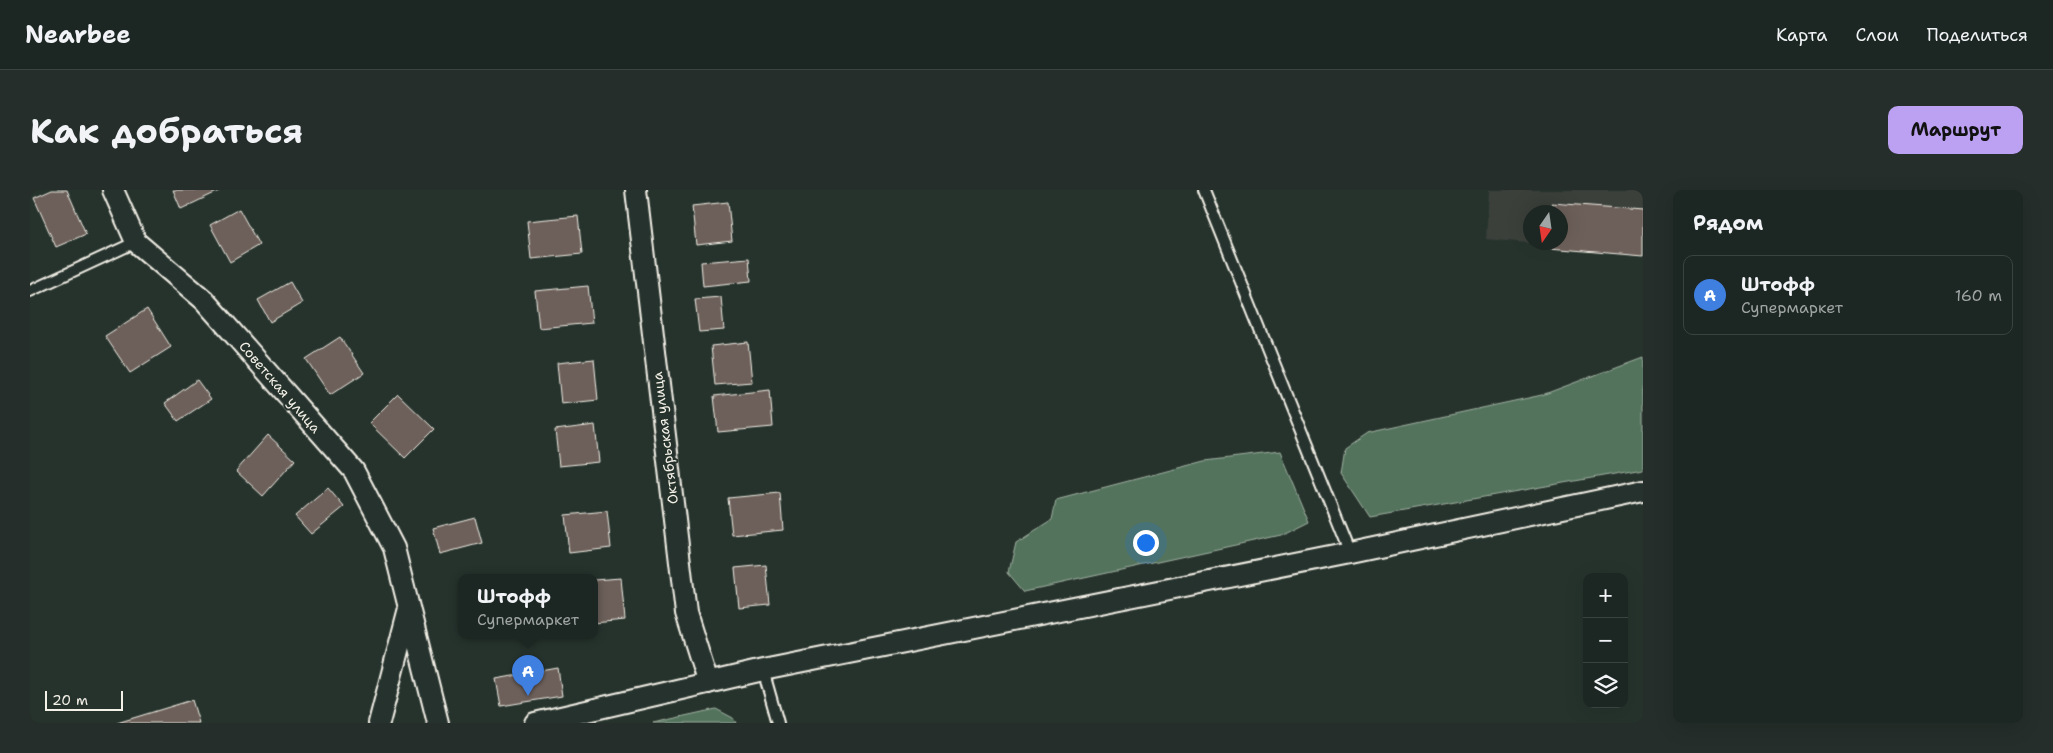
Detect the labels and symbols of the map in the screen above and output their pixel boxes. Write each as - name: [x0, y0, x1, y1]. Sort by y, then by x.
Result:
- north arrow: [1523, 205, 1568, 250]
- street label: Советская улица: [235, 337, 325, 437]
- street label: Октябрьская улица: [648, 370, 682, 505]
- your location: [1133, 530, 1159, 556]
- pin: A: [512, 655, 544, 696]
- scale bar: [45, 688, 122, 711]

